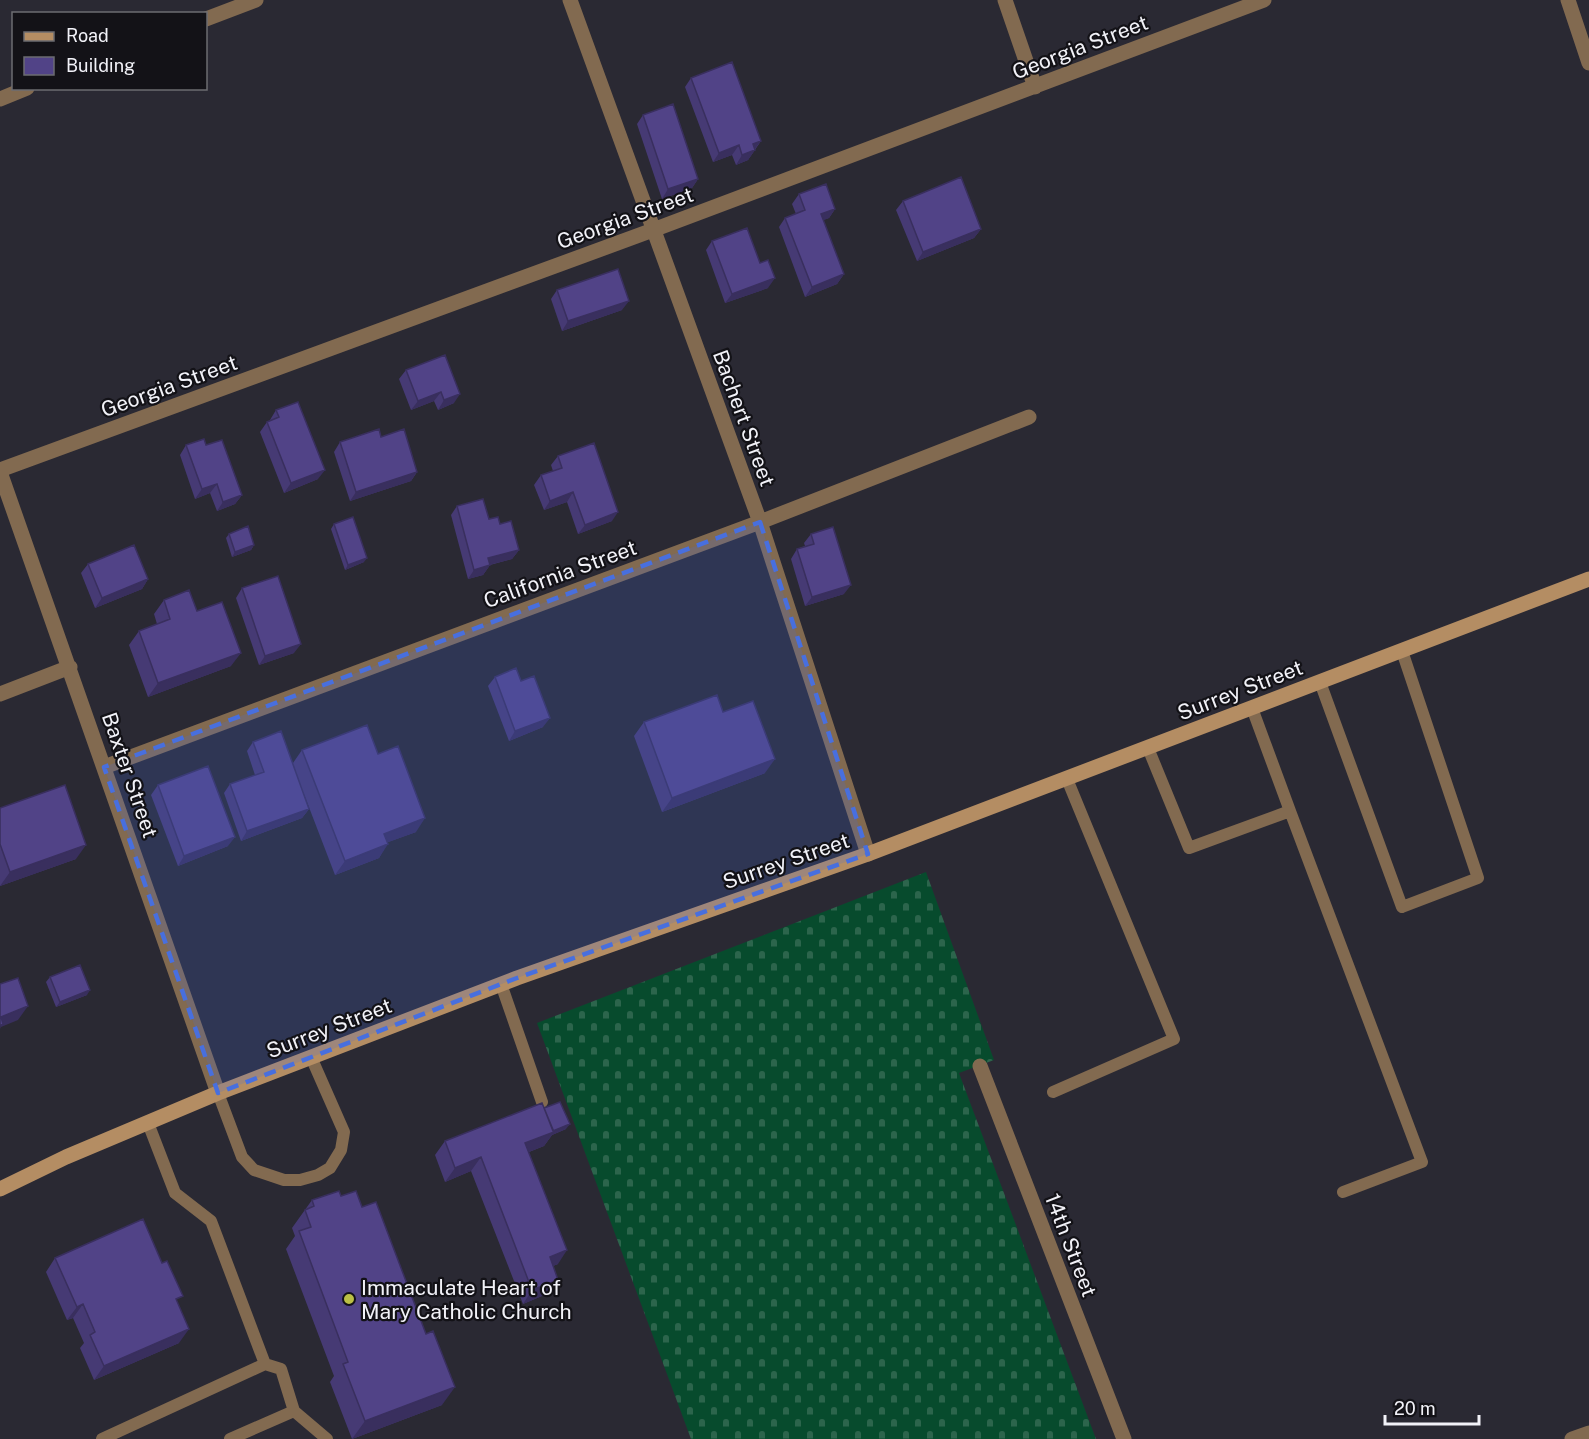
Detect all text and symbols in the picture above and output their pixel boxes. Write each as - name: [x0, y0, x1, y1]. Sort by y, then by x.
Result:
- street label: Georgia Street: [1009, 10, 1151, 84]
- legend: [12, 12, 207, 90]
- text: Road: [66, 25, 109, 46]
- text: Building: [66, 55, 135, 76]
- street label: Georgia Street: [553, 182, 697, 254]
- street label: Bachert Street: [708, 346, 780, 490]
- street label: Georgia Street: [97, 350, 241, 422]
- street label: California Street: [480, 535, 640, 613]
- street label: Surrey Street: [1174, 655, 1306, 725]
- street label: Baxter Street: [97, 709, 163, 841]
- street label: Surrey Street: [720, 828, 852, 894]
- street label: Surrey Street: [263, 993, 395, 1063]
- street label: 14th Street: [1040, 1190, 1102, 1300]
- place label: Immaculate Heart of Mary Catholic Church: [361, 1275, 572, 1324]
- marker: Immaculate Heart of Mary Catholic Church: [342, 1292, 356, 1306]
- scale bar: [1385, 1388, 1480, 1426]
- text: 20 m: [1394, 1398, 1436, 1419]

